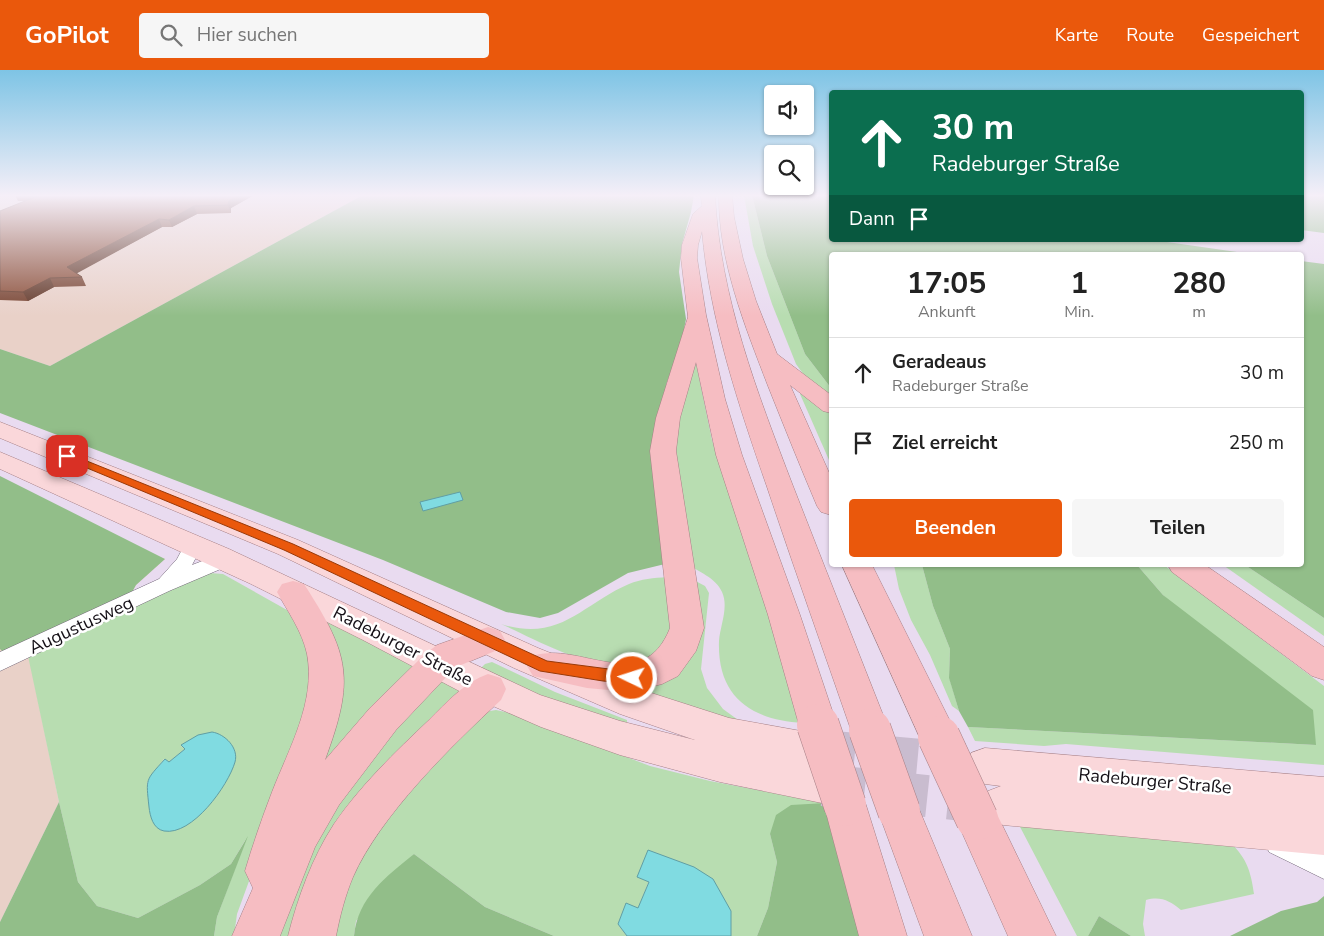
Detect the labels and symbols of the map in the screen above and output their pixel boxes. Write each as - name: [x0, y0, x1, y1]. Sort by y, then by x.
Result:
- pin: [46, 435, 88, 477]
- street label: Augustusweg: [25, 590, 137, 660]
- street label: Radeburger Straße: [329, 600, 477, 692]
- position arrow: [605, 651, 657, 703]
- street label: Radeburger Straße: [1077, 762, 1233, 800]

